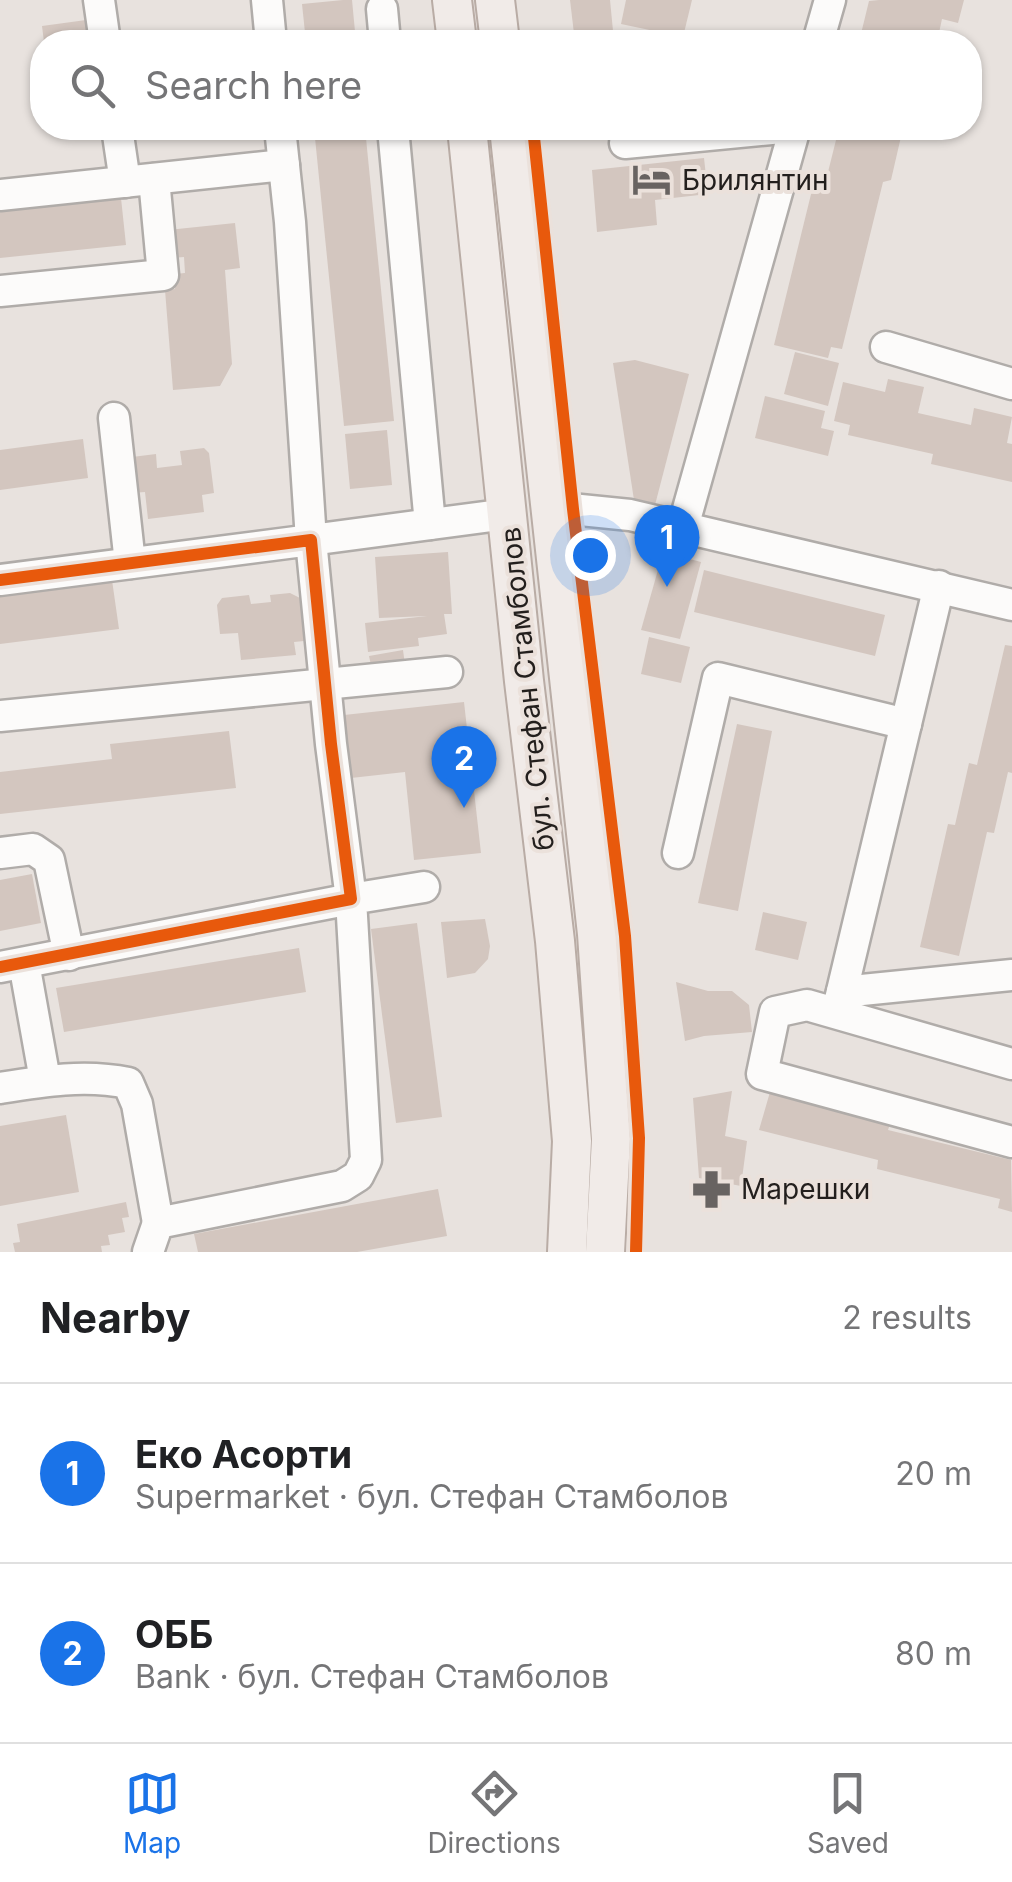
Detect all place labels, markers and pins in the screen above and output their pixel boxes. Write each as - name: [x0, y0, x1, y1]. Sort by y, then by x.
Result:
- hotel icon: Брилянтин: [631, 159, 673, 201]
- place label: Брилянтин: [682, 163, 829, 197]
- pin: 1: [634, 504, 700, 587]
- pin: 2: [432, 726, 496, 808]
- pharmacy icon: Марешки: [690, 1168, 732, 1210]
- place label: Марешки: [741, 1172, 870, 1206]

